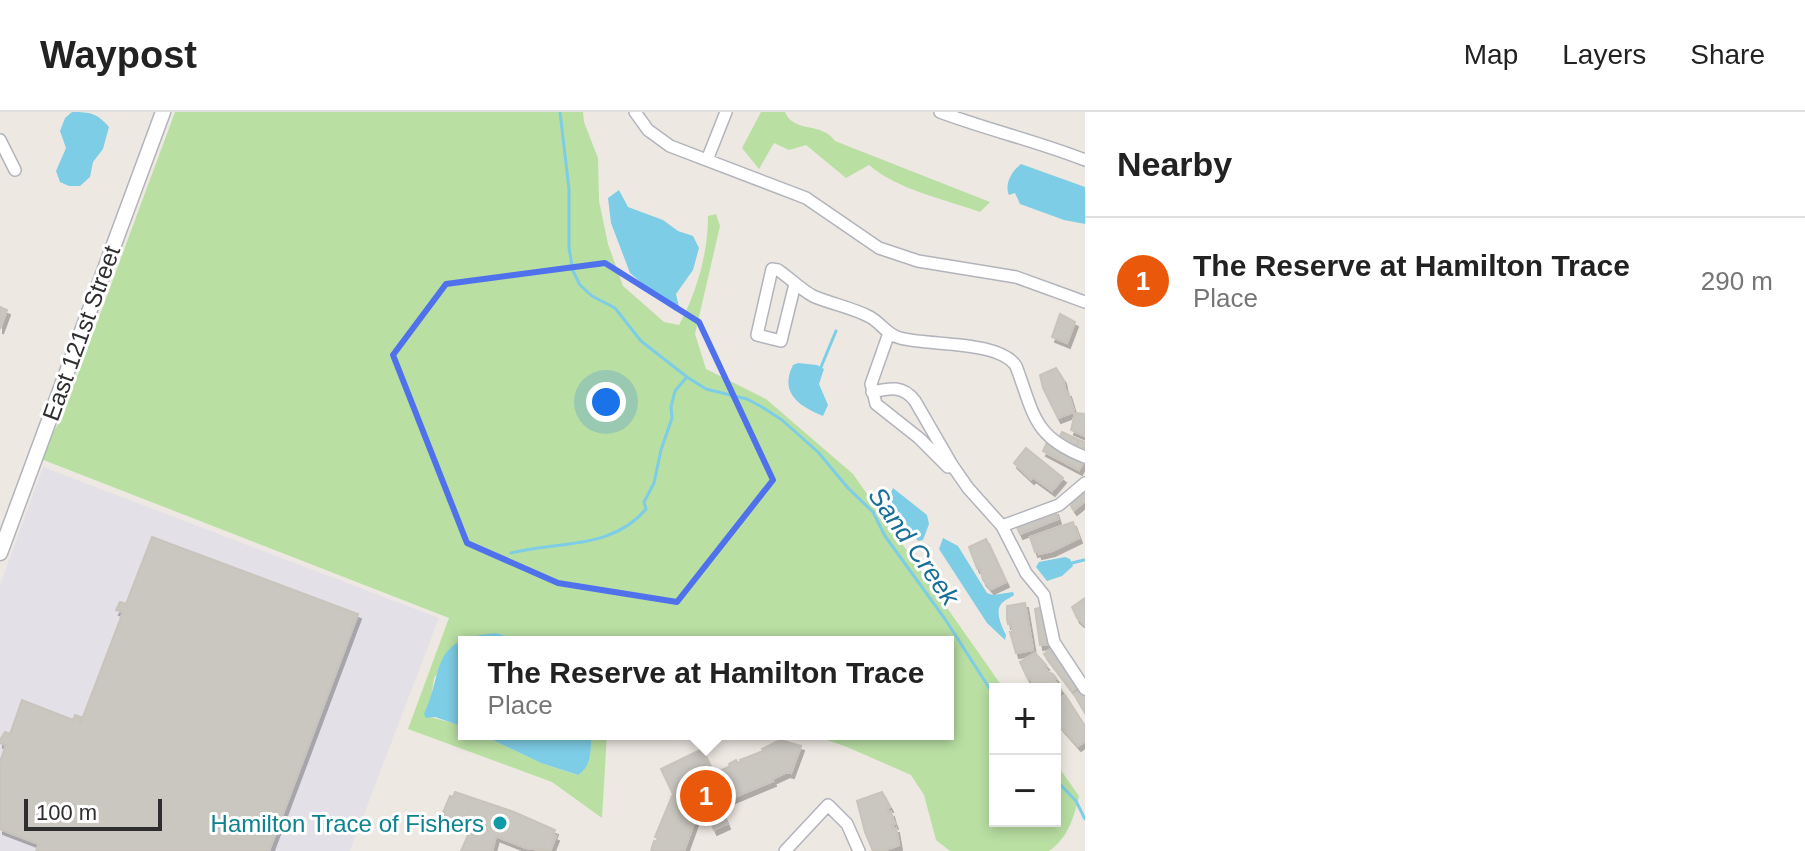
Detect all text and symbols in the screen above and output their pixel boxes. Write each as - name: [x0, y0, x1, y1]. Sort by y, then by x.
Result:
- text: Waypost: [40, 34, 197, 76]
- text: Map: [1464, 39, 1518, 70]
- text: Layers: [1562, 39, 1646, 70]
- text: Share: [1690, 39, 1765, 70]
- text: Nearby: [1117, 145, 1232, 183]
- street label: East 121st Street: [37, 242, 125, 424]
- text: The Reserve at Hamilton Trace: [1193, 249, 1630, 282]
- text: 1: [1136, 266, 1150, 296]
- text: 290 m: [1701, 266, 1773, 296]
- text: Place: [1193, 283, 1258, 313]
- your location: [586, 382, 626, 422]
- water label: Sand Creek: [862, 481, 967, 612]
- popup: [458, 636, 954, 740]
- text: The Reserve at Hamilton Trace: [488, 656, 924, 689]
- map controls: [989, 683, 1061, 827]
- button: +: [989, 683, 1061, 755]
- text: Place: [488, 690, 553, 720]
- button: −: [989, 755, 1061, 827]
- pin: 1: [680, 766, 732, 826]
- scale bar: [24, 795, 162, 831]
- text: 100 m: [36, 800, 97, 825]
- place label: Hamilton Trace of Fishers: [211, 810, 484, 837]
- marker: Hamilton Trace of Fishers: [491, 814, 509, 832]

